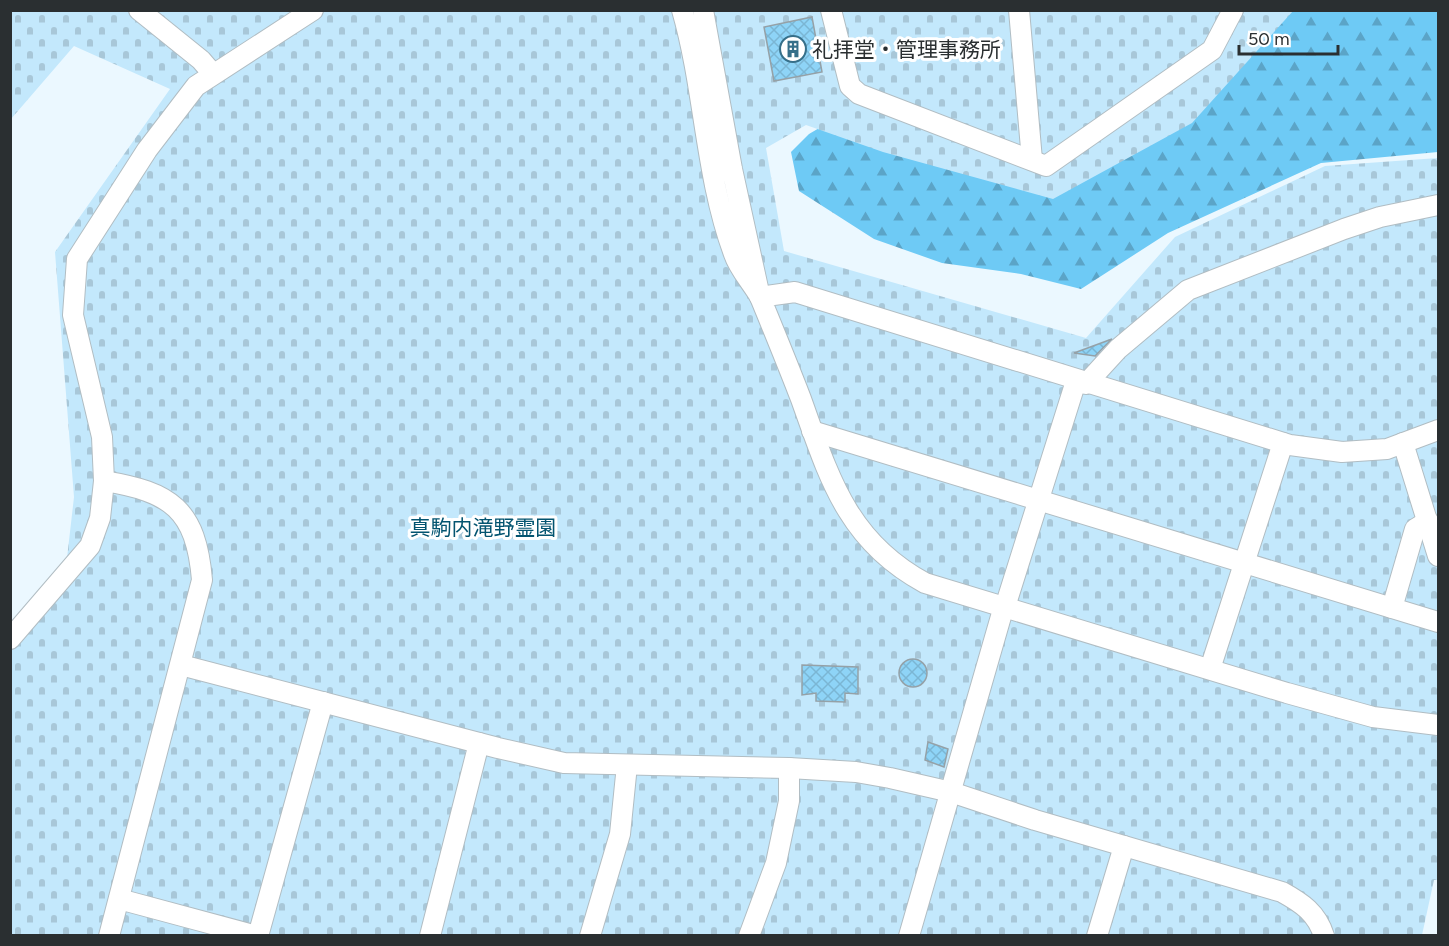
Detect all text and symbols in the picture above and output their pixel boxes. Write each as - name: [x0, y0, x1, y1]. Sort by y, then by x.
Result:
- scale bar: [1239, 18, 1338, 56]
- text: 50 m: [1248, 28, 1290, 50]
- building icon: 礼拝堂・管理事務所: [778, 34, 808, 64]
- place label: 礼拝堂・管理事務所: [812, 37, 1001, 62]
- park label: 真駒内滝野霊園: [410, 515, 557, 540]

